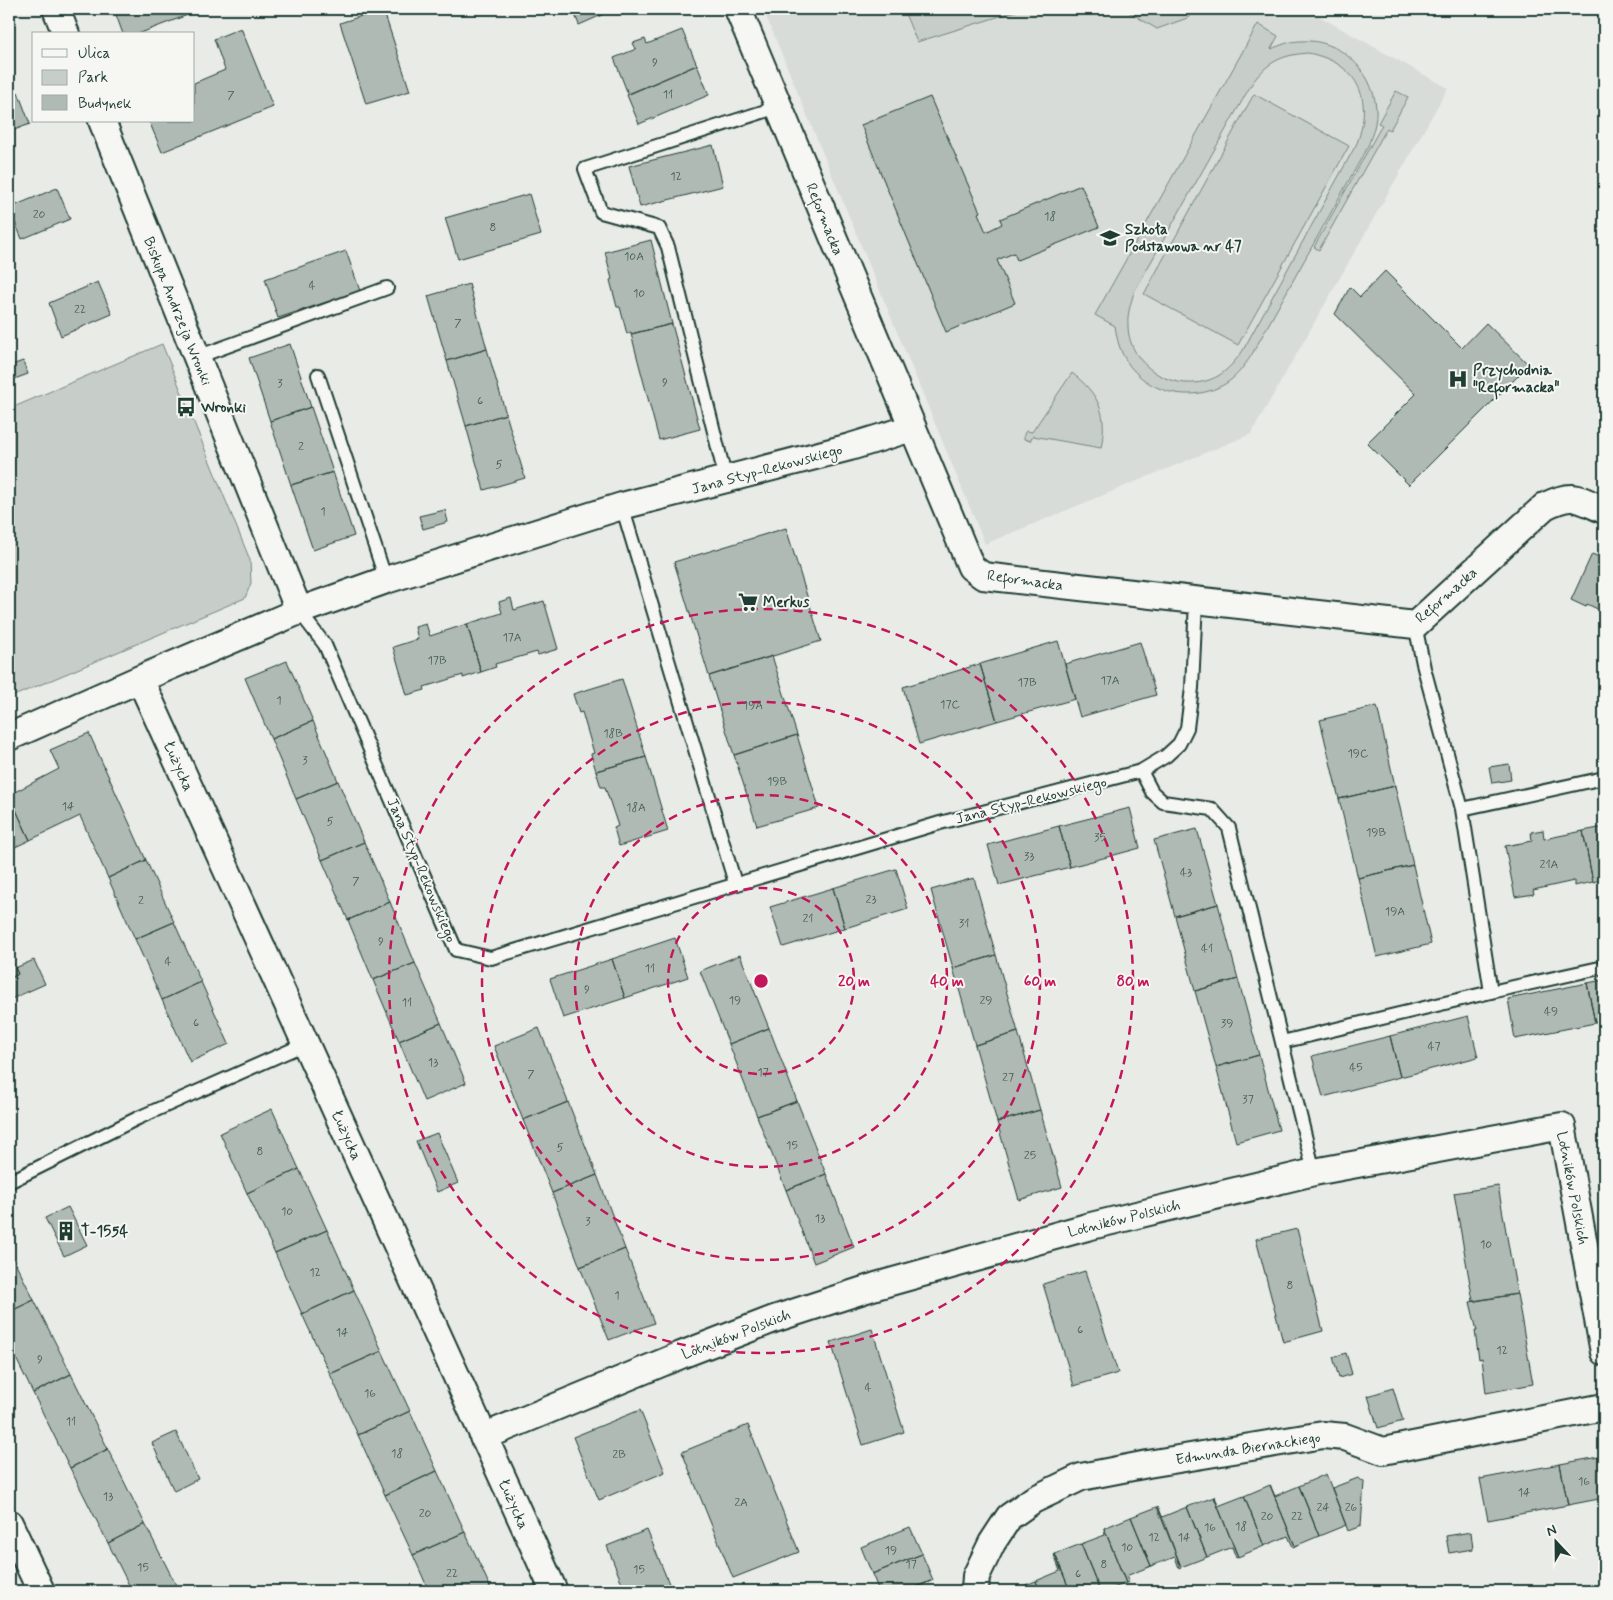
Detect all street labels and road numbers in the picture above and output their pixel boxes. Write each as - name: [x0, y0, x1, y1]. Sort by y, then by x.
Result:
- street label: Reformacka: [799, 180, 848, 259]
- street label: Biskupa Andrzeja Wronki: [138, 234, 216, 389]
- street label: Jana Styp-Rekowskiego: [690, 440, 845, 501]
- street label: Reformacka: [1411, 563, 1483, 630]
- street label: Reformacka: [985, 566, 1064, 598]
- street label: Łużycka: [158, 738, 198, 795]
- street label: Jana Styp-Rekowskiego: [954, 772, 1109, 830]
- street label: Jana Styp-Rekowskiego: [381, 795, 461, 946]
- street label: Łużycka: [326, 1107, 366, 1164]
- street label: Lotników Polskich: [1551, 1130, 1593, 1247]
- street label: Lotników Polskich: [1066, 1195, 1183, 1243]
- street label: Lotników Polskich: [679, 1305, 794, 1365]
- street label: Edmunda Biernackiego: [1174, 1428, 1322, 1470]
- street label: Łużycka: [493, 1476, 533, 1533]

